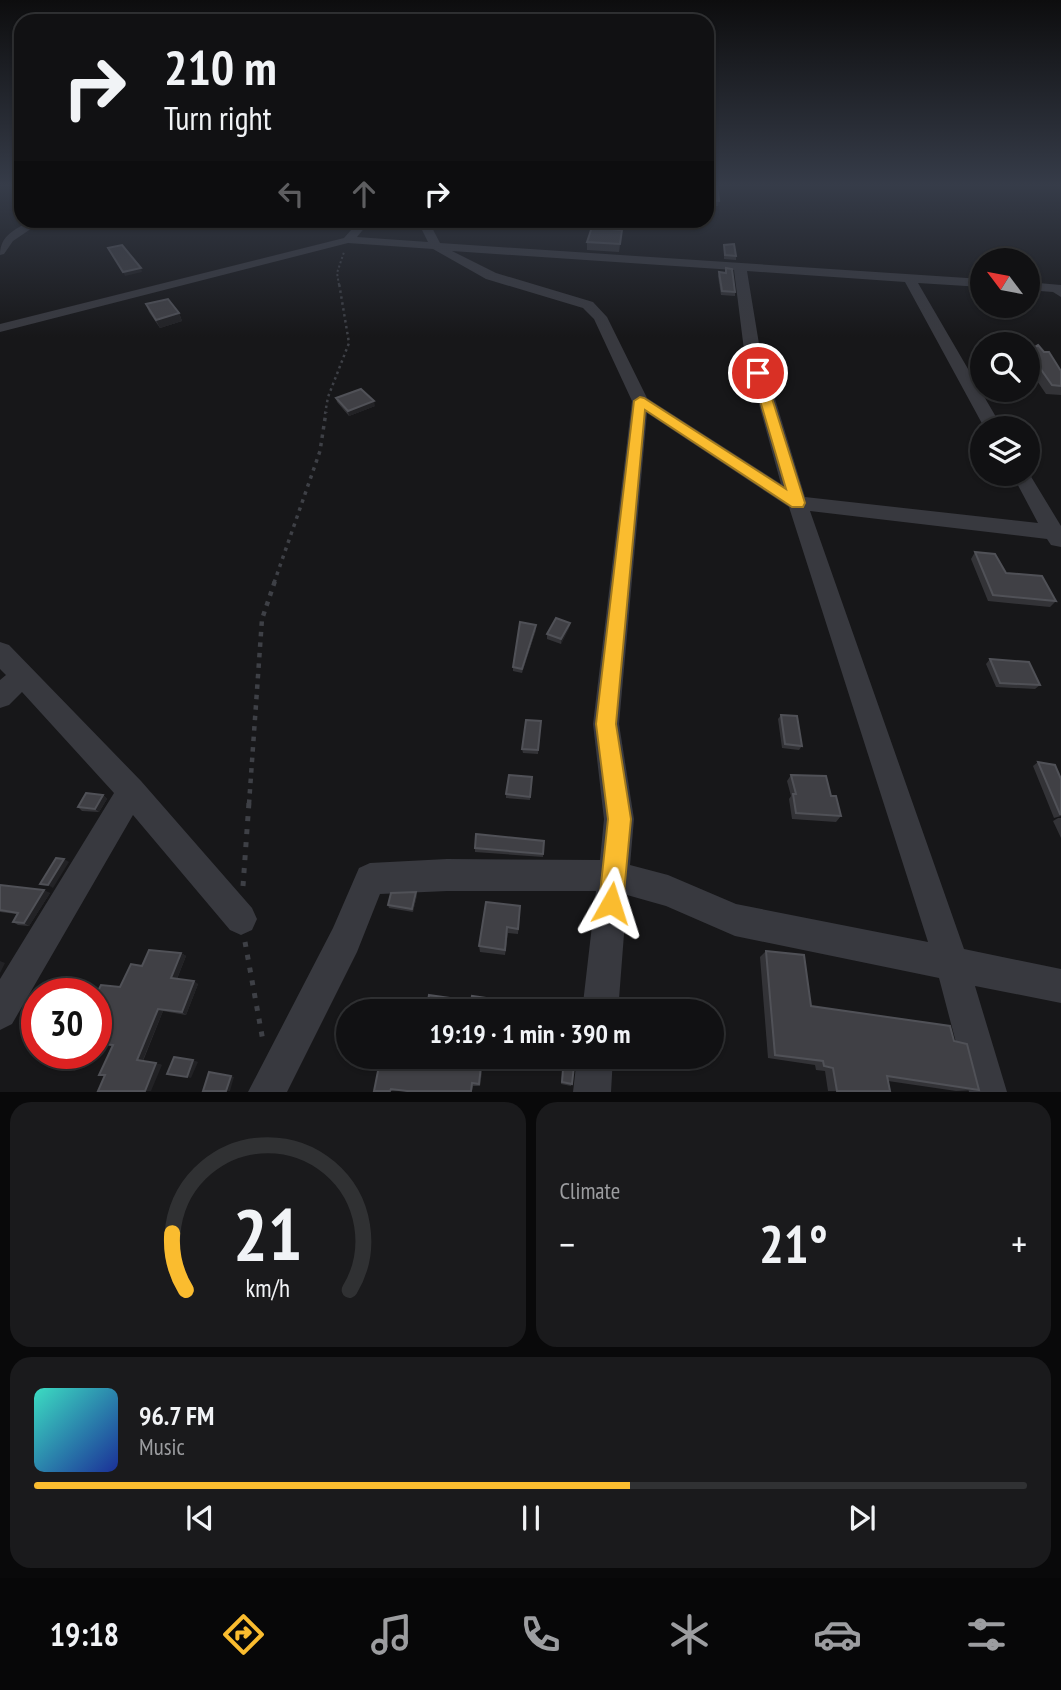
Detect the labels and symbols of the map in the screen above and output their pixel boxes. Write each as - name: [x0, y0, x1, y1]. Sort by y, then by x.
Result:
- north arrow: [970, 248, 1040, 318]
- pin: [728, 343, 788, 403]
- position arrow: [574, 866, 648, 940]
- speed limit sign: 30: [21, 978, 112, 1069]

